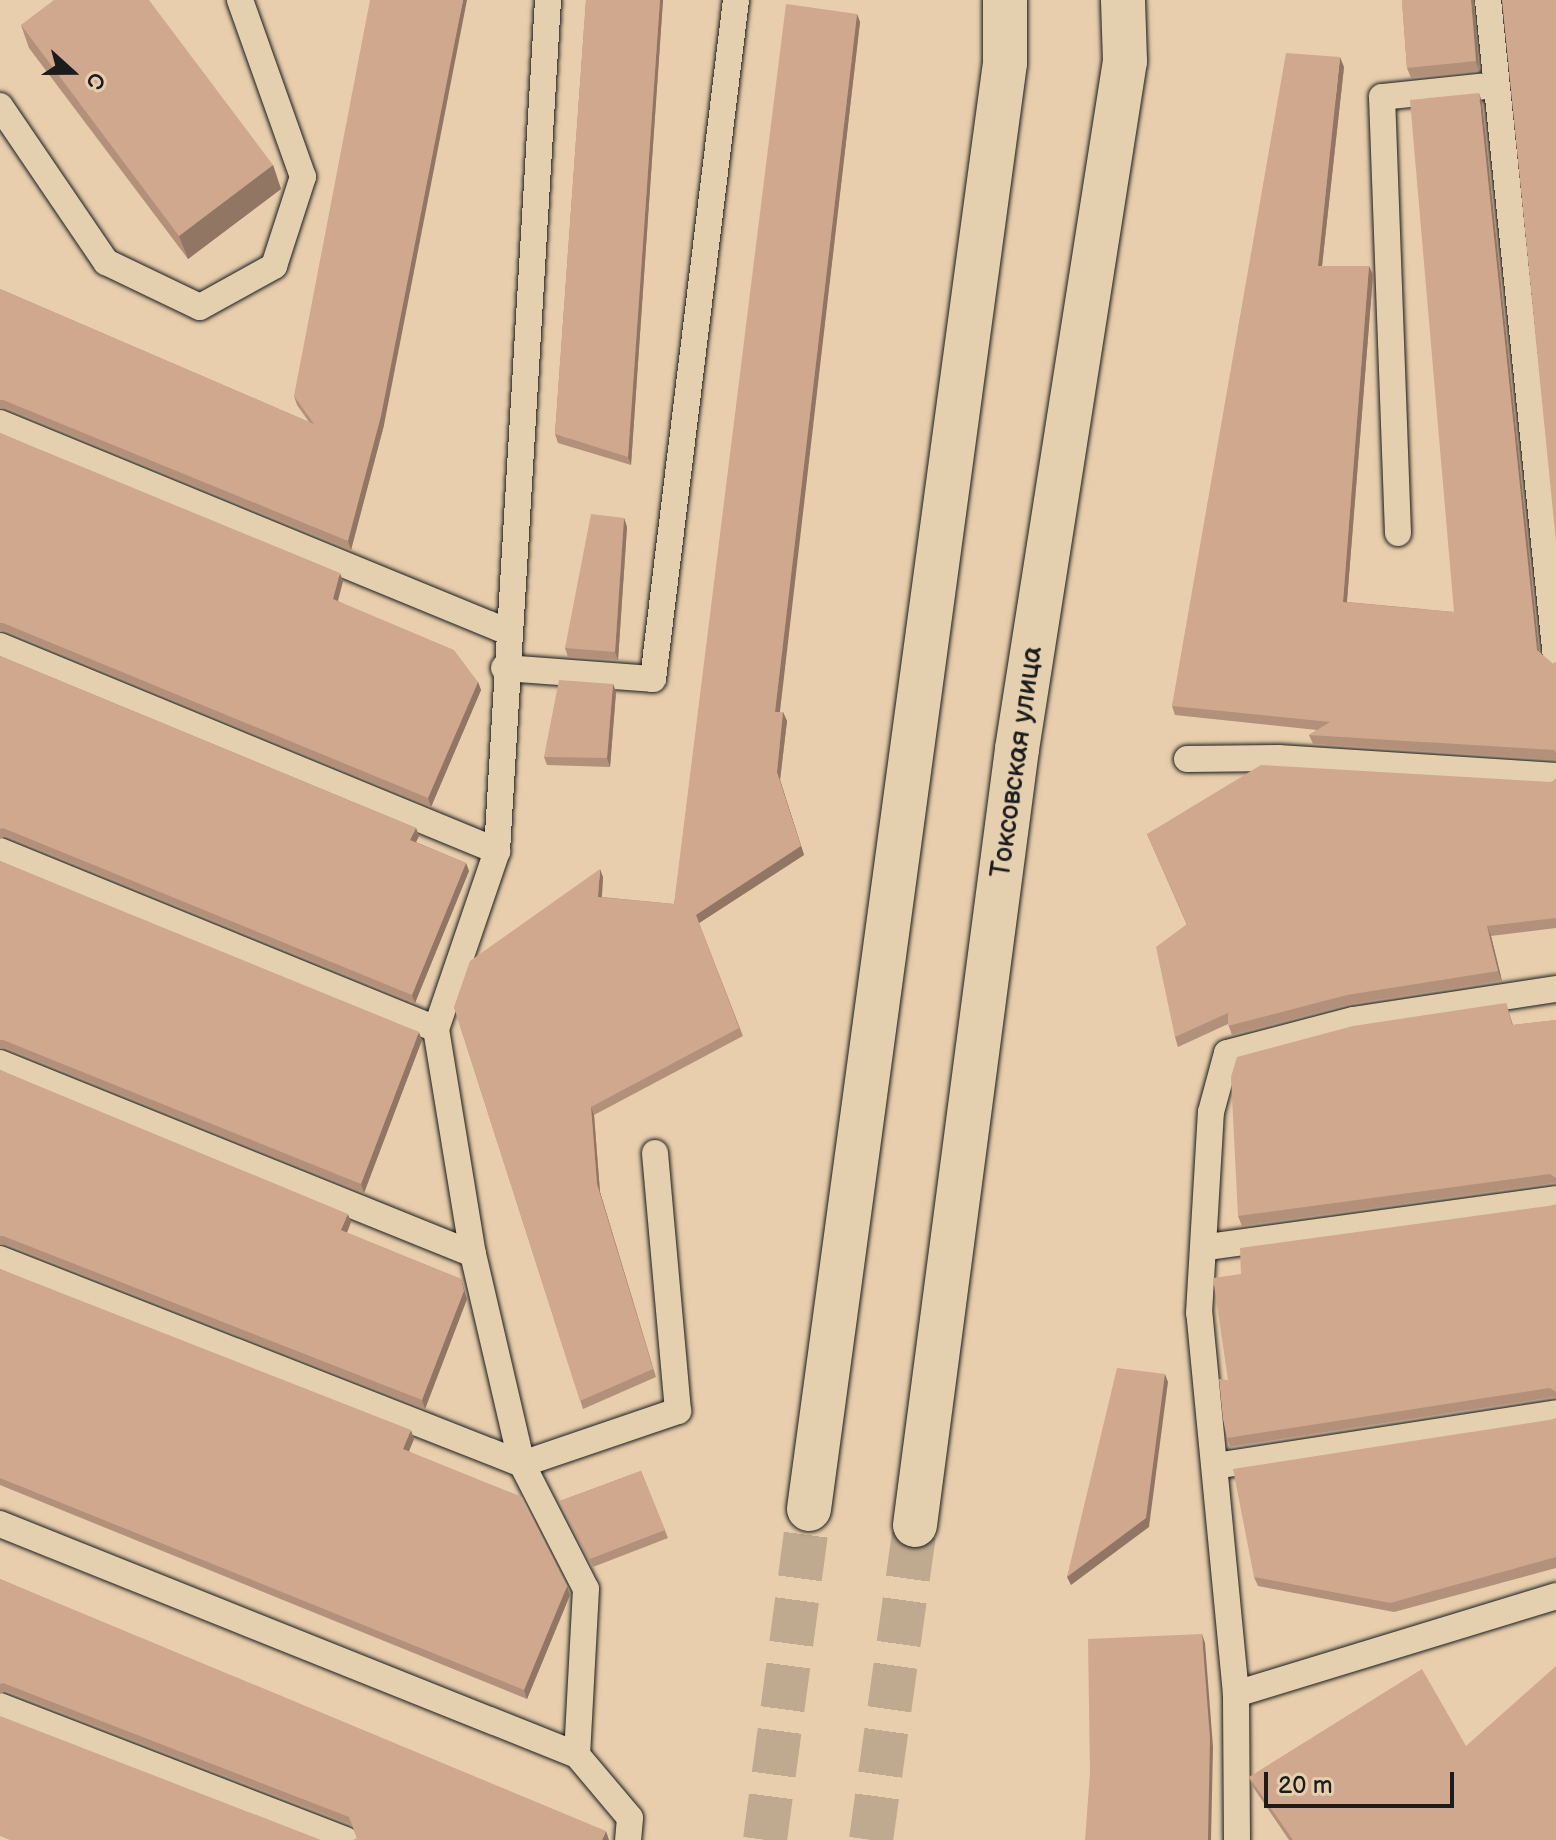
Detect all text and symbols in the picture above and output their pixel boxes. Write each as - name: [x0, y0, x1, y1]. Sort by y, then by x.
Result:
- north arrow: [32, 32, 112, 112]
- text: С: [80, 69, 110, 93]
- street label: Токсовская улица: [984, 644, 1050, 880]
- scale bar: [1268, 1756, 1458, 1806]
- text: 20 m: [1278, 1771, 1333, 1800]

